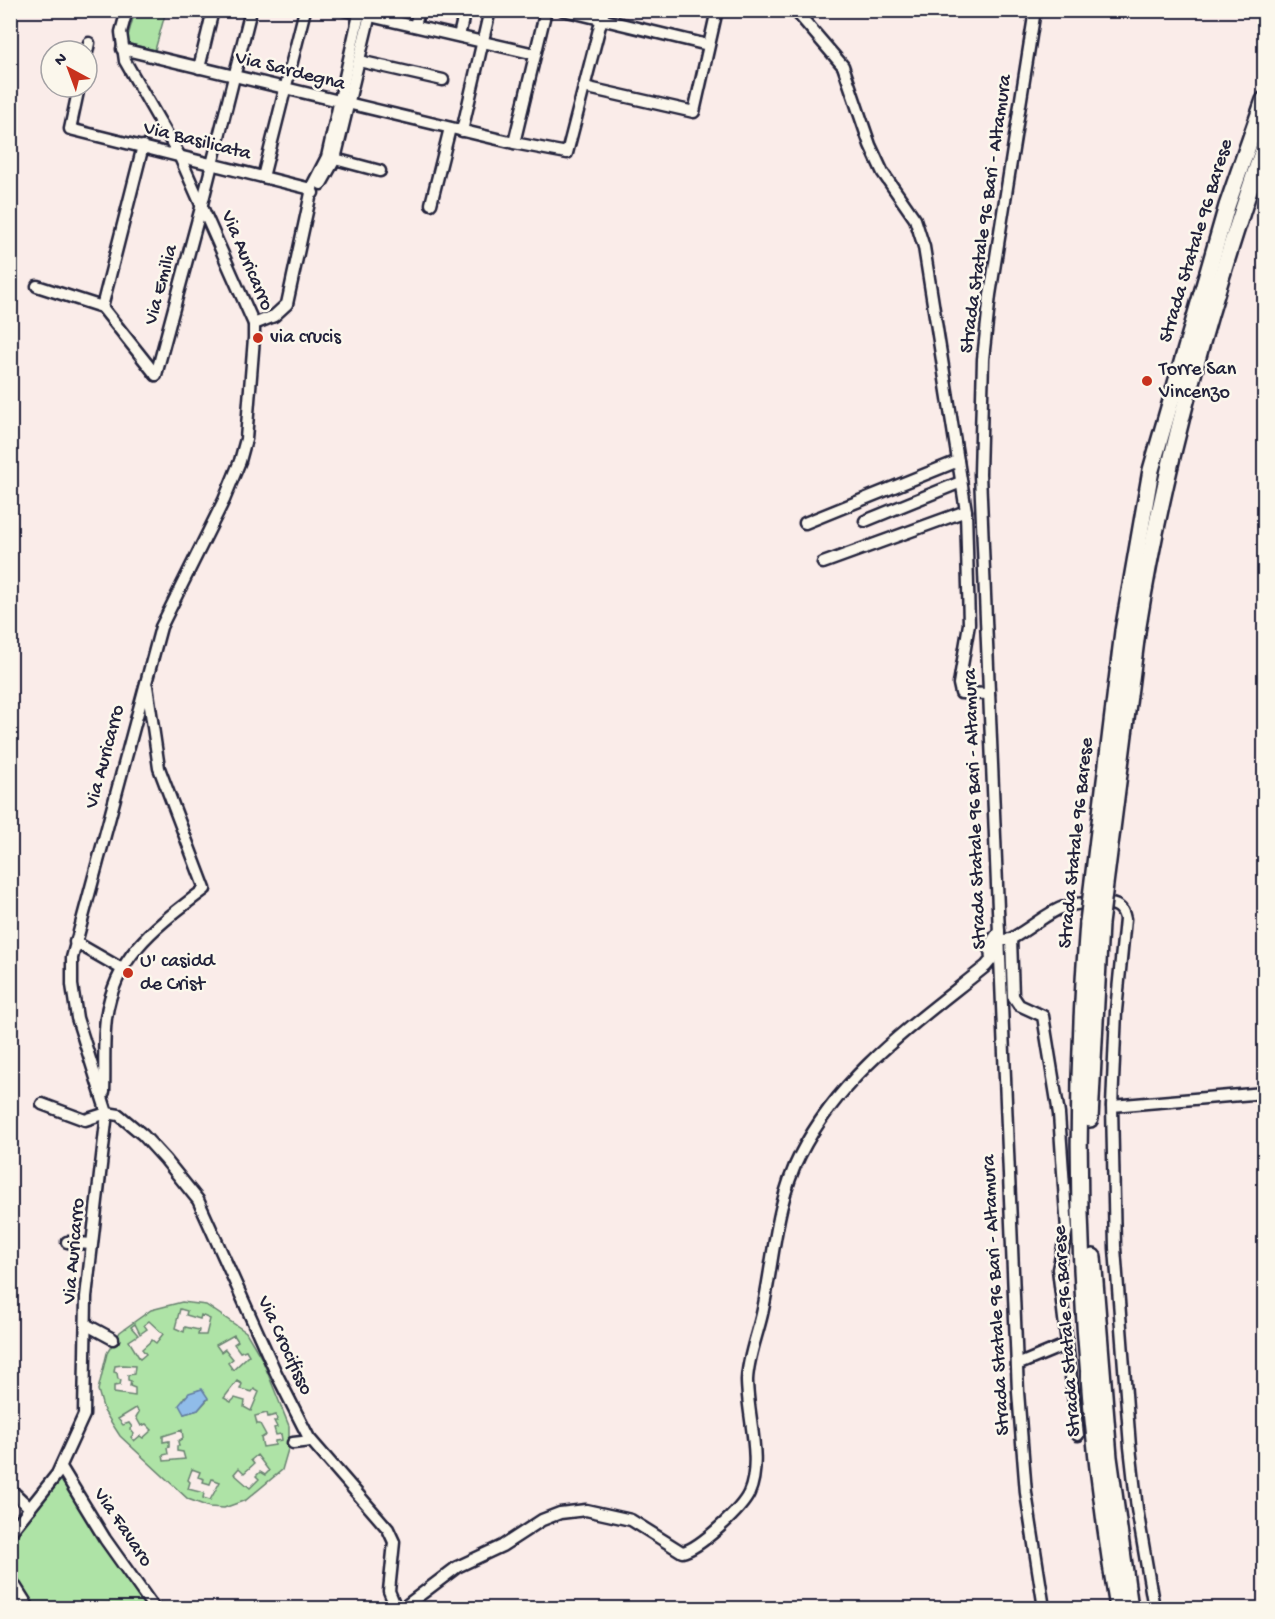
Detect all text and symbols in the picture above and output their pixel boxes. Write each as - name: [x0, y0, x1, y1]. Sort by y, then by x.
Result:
- north arrow: [39, 39, 99, 99]
- street label: Via Sardegna: [232, 47, 348, 97]
- text: N: [51, 49, 72, 71]
- street label: Strada Statale 96 Bari - Altamura: [956, 72, 1018, 355]
- street label: Via Basilicata: [140, 117, 254, 167]
- street label: Strada Statale 96 Barese: [1155, 136, 1239, 346]
- street label: Via Auricarro: [214, 207, 277, 314]
- street label: Via Emilia: [140, 241, 184, 329]
- place label: via crucis: [270, 327, 341, 350]
- marker: via crucis: [251, 331, 265, 345]
- place label: Torre San Vincenzo: [1158, 359, 1237, 405]
- marker: Torre San Vincenzo: [1140, 374, 1154, 388]
- street label: Strada Statale 96 Bari - Altamura: [960, 667, 992, 950]
- street label: Via Auricarro: [81, 703, 131, 812]
- street label: Strada Statale 96 Barese: [1054, 736, 1100, 950]
- place label: U' casidd de Crist: [140, 951, 217, 997]
- marker: U' casidd de Crist: [121, 966, 135, 980]
- street label: Strada Statale 96 Bari - Altamura: [978, 1153, 1016, 1436]
- street label: Via Auricarro: [59, 1197, 91, 1306]
- street label: Strada Statale 96 Barese: [1049, 1224, 1087, 1437]
- street label: Via Crocifisso: [251, 1292, 317, 1399]
- street label: Via Favaro: [87, 1483, 157, 1572]

